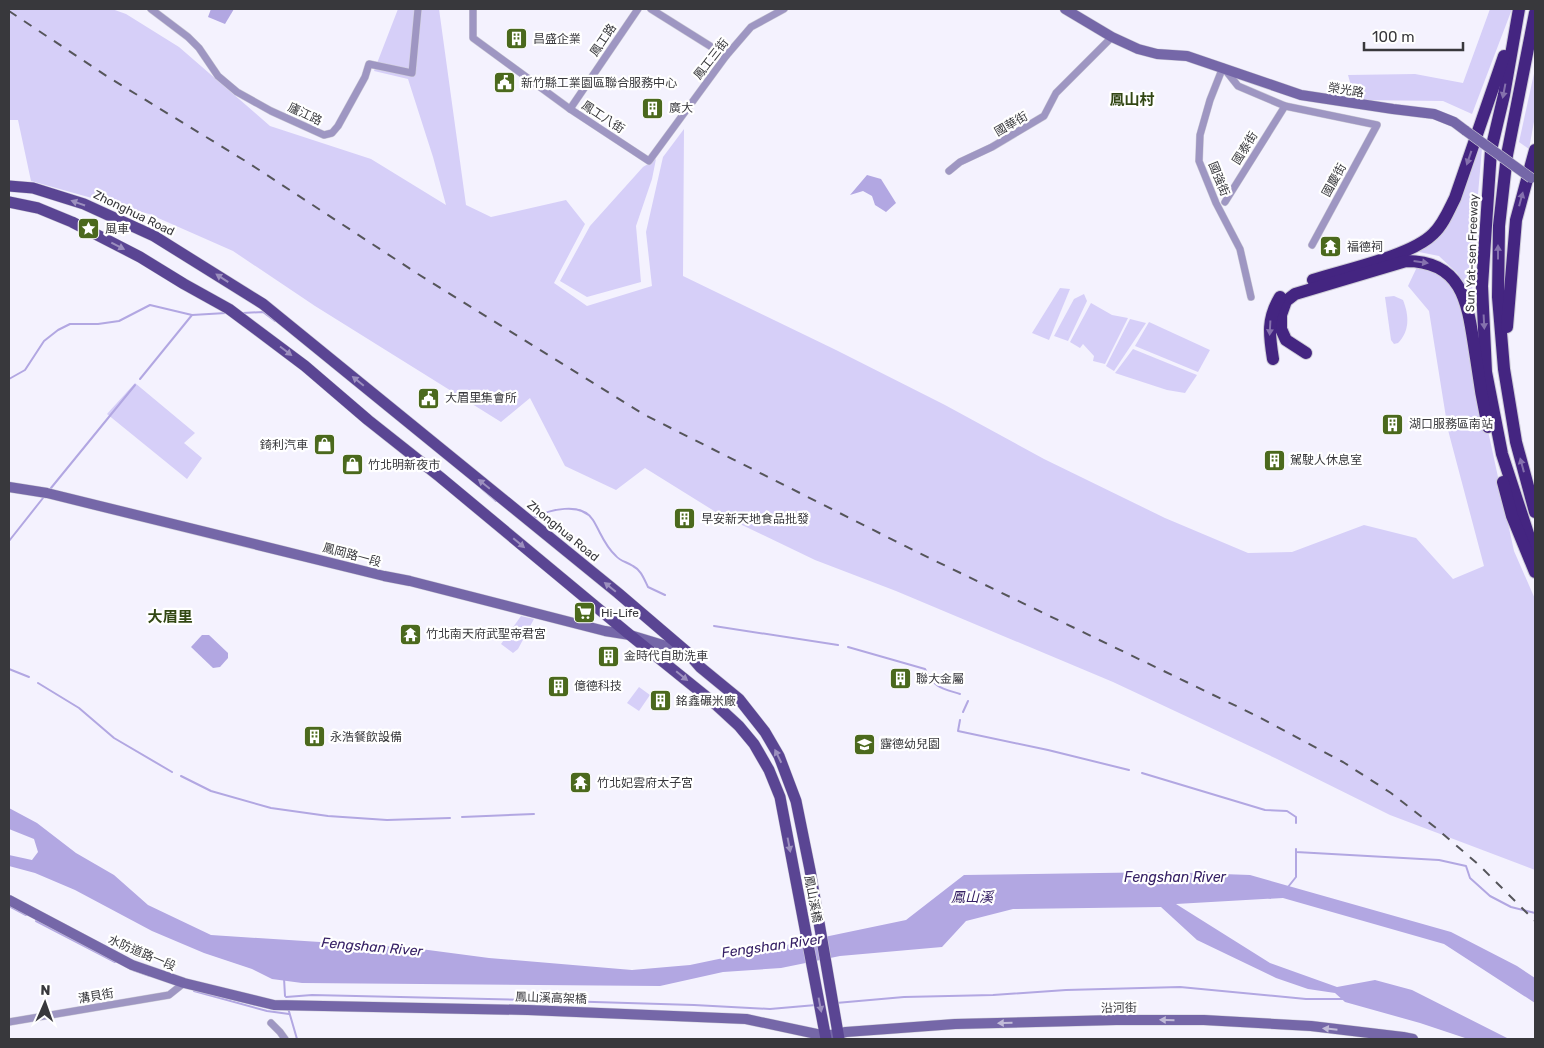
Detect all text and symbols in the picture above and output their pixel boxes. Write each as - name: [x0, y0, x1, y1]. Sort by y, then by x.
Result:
- scale bar: [1364, 20, 1463, 52]
- street label: 鳳工路: [587, 21, 619, 59]
- building icon: 昌盛企業: [505, 27, 529, 51]
- text: 100 m: [1372, 28, 1414, 46]
- place label: 昌盛企業: [533, 32, 581, 46]
- street label: 鳳工三街: [691, 36, 731, 82]
- public building icon: 新竹縣工業園區聯合服務中心: [493, 71, 517, 95]
- place label: 新竹縣工業園區聯合服務中心: [521, 76, 677, 90]
- street label: 榮光路: [1327, 80, 1365, 100]
- one-way arrow: [1500, 84, 1508, 100]
- district label: 鳳山村: [1109, 91, 1155, 109]
- building icon: 廣大: [641, 96, 665, 120]
- street label: 鳳工八街: [579, 98, 627, 136]
- street label: 廬江路: [286, 100, 324, 128]
- place label: 廣大: [669, 101, 693, 115]
- street label: 國華街: [992, 109, 1030, 139]
- street label: 國泰街: [1230, 129, 1260, 167]
- one-way arrow: [1465, 151, 1472, 166]
- street label: 國強街: [1206, 160, 1232, 198]
- street label: 國慶街: [1319, 161, 1349, 199]
- street label: Zhonghua Road: [91, 187, 177, 239]
- one-way arrow: [1517, 192, 1525, 207]
- street label: Sun Yat-sen Freeway: [1463, 193, 1481, 312]
- one-way arrow: [71, 198, 86, 206]
- place icon: 風車: [77, 217, 101, 241]
- place label: 風車: [105, 222, 129, 236]
- temple icon: 福德祠: [1319, 235, 1343, 259]
- place label: 福德祠: [1347, 240, 1383, 254]
- one-way arrow: [111, 242, 126, 250]
- one-way arrow: [1495, 244, 1503, 260]
- one-way arrow: [1413, 258, 1429, 266]
- one-way arrow: [215, 273, 228, 283]
- one-way arrow: [1480, 314, 1488, 330]
- one-way arrow: [1266, 321, 1274, 337]
- one-way arrow: [279, 346, 293, 356]
- one-way arrow: [352, 376, 365, 387]
- public building icon: 大眉里集會所: [417, 386, 441, 410]
- place label: 大眉里集會所: [445, 391, 517, 405]
- building icon: 湖口服務區南站: [1381, 412, 1405, 436]
- place label: 湖口服務區南站: [1409, 417, 1493, 431]
- shop icon: 錡利汽車: [312, 433, 336, 457]
- place label: 錡利汽車: [260, 438, 308, 452]
- building icon: 駕駛人休息室: [1262, 448, 1286, 472]
- shop icon: 竹北明新夜市: [340, 453, 364, 477]
- place label: 駕駛人休息室: [1290, 453, 1362, 467]
- one-way arrow: [1518, 457, 1526, 472]
- place label: 竹北明新夜市: [368, 458, 440, 472]
- one-way arrow: [478, 479, 491, 490]
- street label: Zhonghua Road: [524, 498, 602, 564]
- building icon: 早安新天地食品批發: [673, 507, 697, 531]
- place label: 早安新天地食品批發: [701, 512, 809, 526]
- one-way arrow: [513, 537, 526, 548]
- street label: 鳳岡路一段: [321, 540, 383, 570]
- one-way arrow: [604, 581, 617, 592]
- supermarket icon: Hi-Life: [573, 601, 597, 625]
- place label: Hi-Life: [601, 606, 639, 620]
- district label: 大眉里: [147, 608, 193, 626]
- temple icon: 竹北南天府武聖帝君宮: [398, 622, 422, 646]
- place label: 竹北南天府武聖帝君宮: [426, 627, 546, 641]
- building icon: 金時代自助洗車: [596, 644, 620, 668]
- place label: 金時代自助洗車: [624, 649, 708, 663]
- building icon: 聯大金屬: [888, 667, 912, 691]
- one-way arrow: [675, 671, 688, 682]
- place label: 聯大金屬: [916, 672, 964, 686]
- building icon: 億德科技: [546, 674, 570, 698]
- place label: 億德科技: [574, 679, 622, 693]
- building icon: 銘鑫碾米廠: [648, 689, 672, 713]
- place label: 銘鑫碾米廠: [676, 694, 736, 708]
- building icon: 永浩餐飲設備: [302, 725, 326, 749]
- place label: 永浩餐飲設備: [330, 730, 402, 744]
- school or university icon: 露德幼兒園: [852, 732, 876, 756]
- place label: 露德幼兒園: [880, 737, 940, 751]
- one-way arrow: [774, 749, 782, 763]
- temple icon: 竹北妃雲府太子宮: [569, 771, 593, 795]
- place label: 竹北妃雲府太子宮: [597, 776, 693, 790]
- one-way arrow: [785, 838, 793, 853]
- water label: Fengshan River: [1124, 869, 1227, 886]
- street label: 鳳山溪橋: [802, 874, 824, 924]
- water label: 鳳山溪: [951, 889, 995, 906]
- water label: Fengshan River: [720, 930, 824, 961]
- street label: 水防道路一段: [106, 932, 178, 974]
- water label: Fengshan River: [321, 934, 424, 960]
- north arrow: [20, 978, 70, 1028]
- text: N: [40, 982, 51, 999]
- street label: 溝貝街: [77, 986, 115, 1006]
- street label: 鳳山溪高架橋: [515, 990, 587, 1006]
- one-way arrow: [816, 997, 824, 1013]
- street label: 沿河街: [1101, 1001, 1137, 1015]
- one-way arrow: [1159, 1016, 1175, 1024]
- one-way arrow: [997, 1019, 1013, 1027]
- one-way arrow: [1321, 1025, 1337, 1033]

